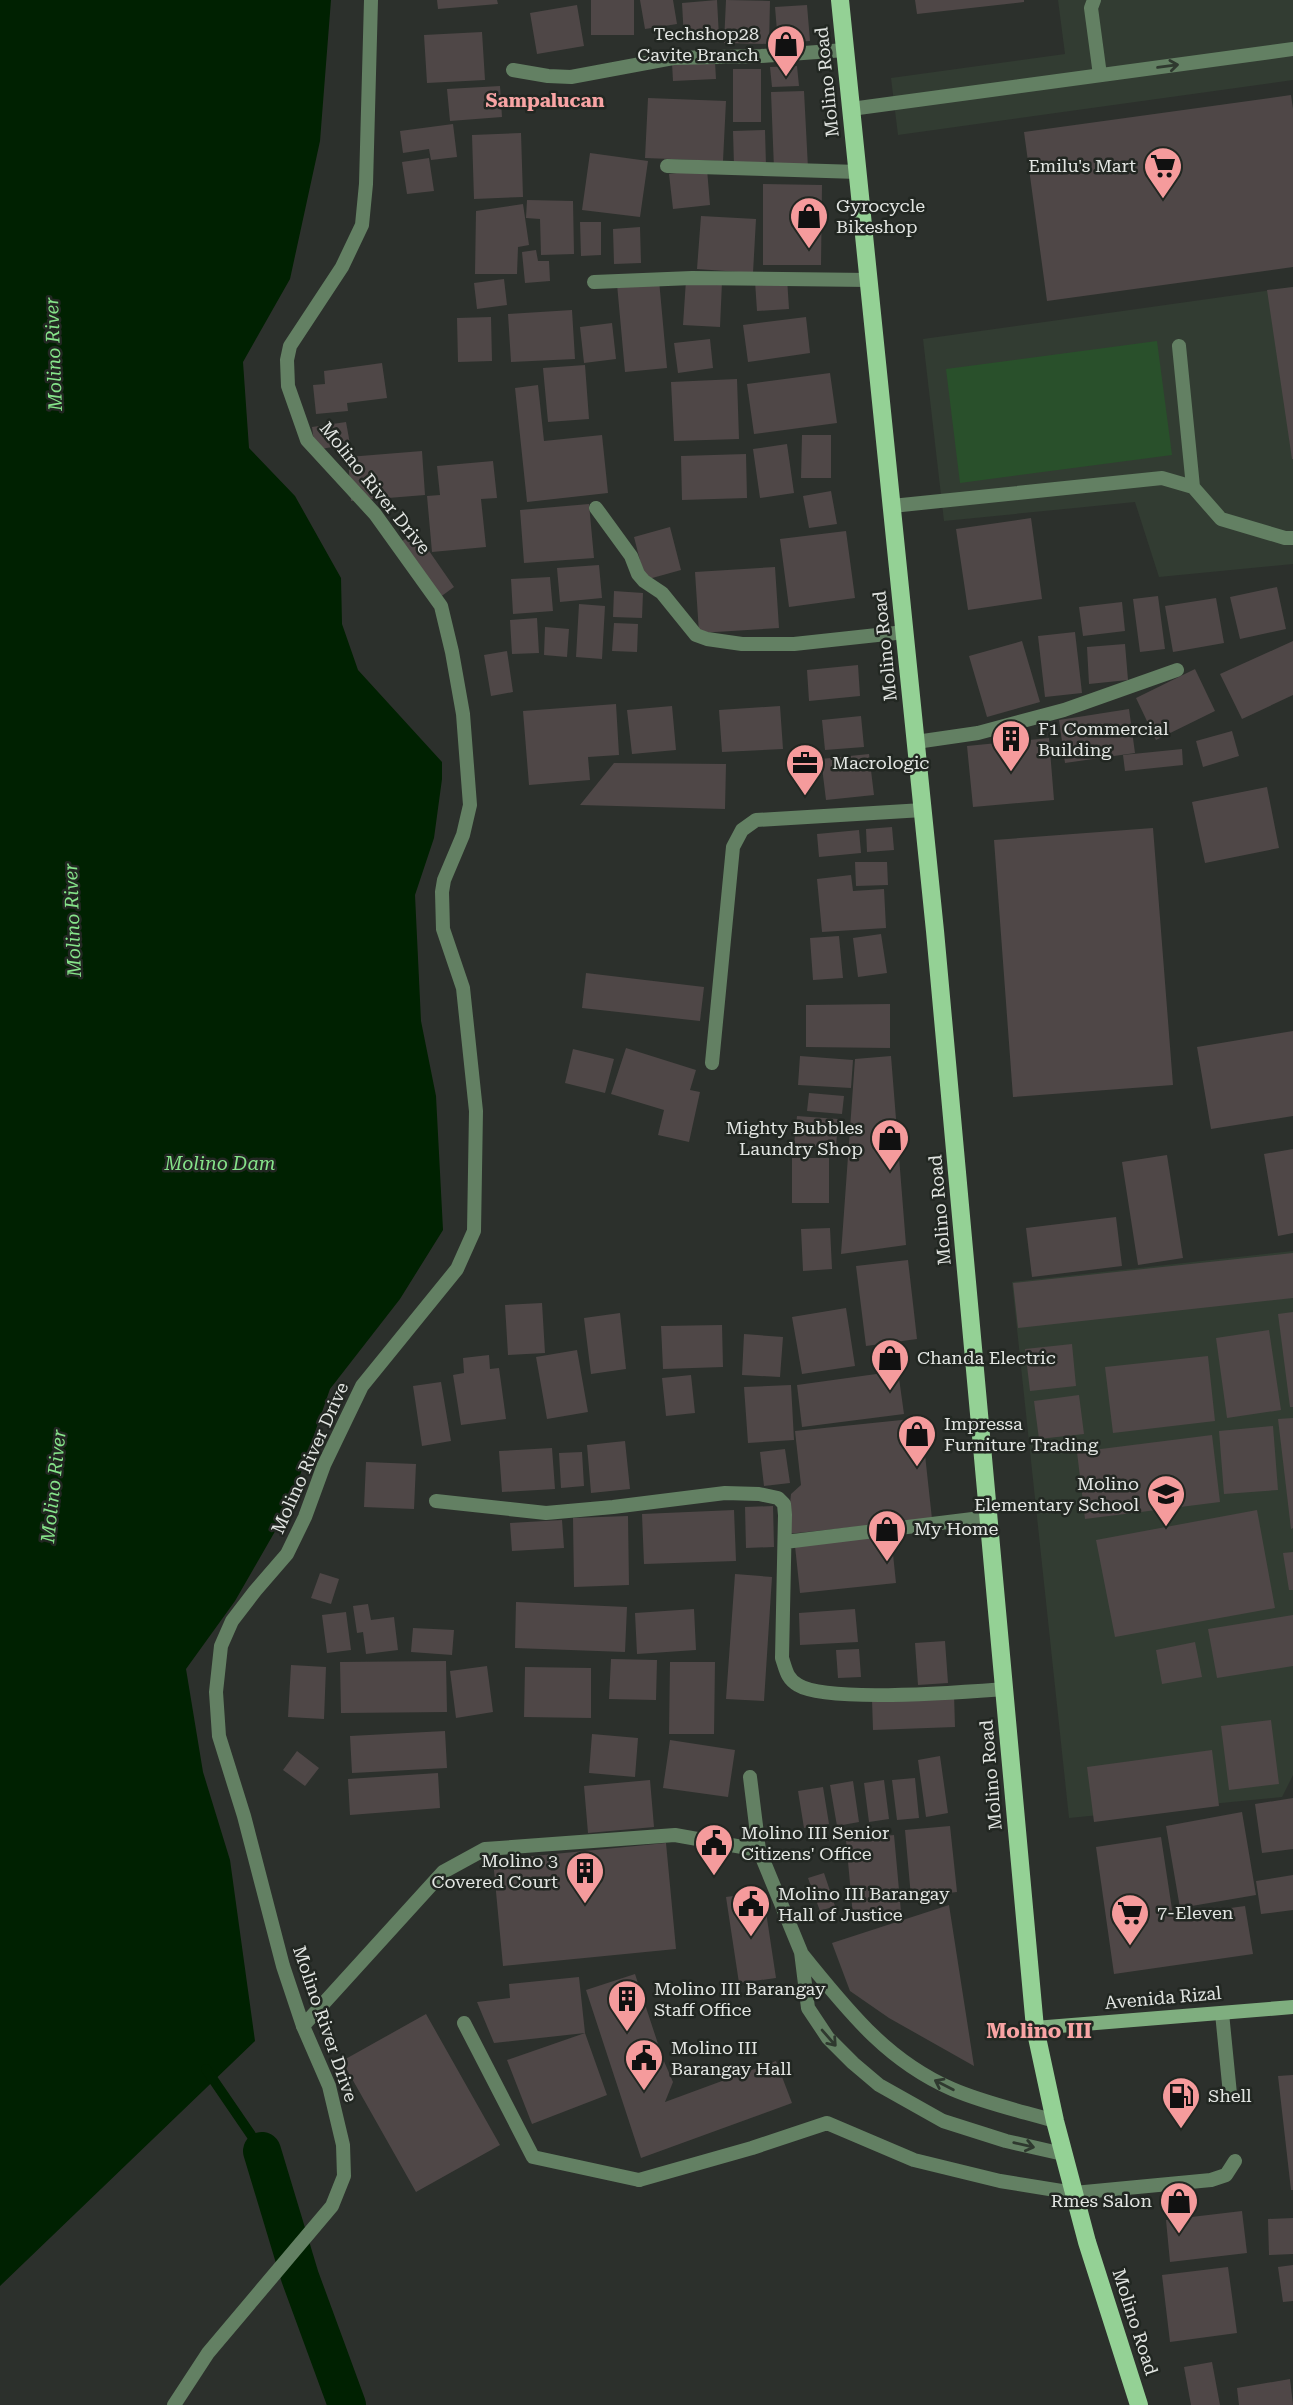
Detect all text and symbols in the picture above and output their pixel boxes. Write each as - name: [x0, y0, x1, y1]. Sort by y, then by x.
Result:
- place label: Techshop28 Cavite Branch: [637, 23, 759, 65]
- shop icon: Techshop28 Cavite Branch: [765, 23, 807, 78]
- street label: Molino Road: [810, 25, 843, 138]
- one-way arrow: [1156, 59, 1179, 72]
- district label: Sampalucan: [485, 89, 605, 112]
- supermarket icon: Emilu's Mart: [1142, 145, 1184, 200]
- place label: Emilu's Mart: [1028, 155, 1136, 176]
- shop icon: Gyrocycle Bikeshop: [788, 195, 830, 250]
- place label: Gyrocycle Bikeshop: [836, 195, 925, 237]
- water label: Molino River: [40, 297, 67, 412]
- street label: Molino River Drive: [316, 417, 435, 558]
- street label: Molino Road: [868, 589, 901, 702]
- building icon: F1 Commercial Building: [990, 718, 1032, 773]
- place label: F1 Commercial Building: [1038, 718, 1169, 760]
- office icon: Macrologic: [784, 742, 826, 797]
- place label: Macrologic: [832, 752, 929, 773]
- water label: Molino River: [59, 863, 86, 978]
- place label: Mighty Bubbles Laundry Shop: [726, 1117, 863, 1159]
- shop icon: Mighty Bubbles Laundry Shop: [869, 1117, 911, 1172]
- water label: Molino Dam: [163, 1152, 276, 1175]
- street label: Molino Road: [924, 1153, 955, 1266]
- shop icon: Chanda Electric: [869, 1337, 911, 1392]
- place label: Chanda Electric: [917, 1347, 1056, 1368]
- street label: Molino River Drive: [267, 1379, 352, 1537]
- shop icon: Impressa Furniture Trading: [896, 1413, 938, 1468]
- place label: Impressa Furniture Trading: [944, 1413, 1099, 1455]
- water label: Molino River: [36, 1428, 71, 1545]
- place label: Molino Elementary School: [974, 1473, 1139, 1515]
- school or university icon: Molino Elementary School: [1145, 1473, 1187, 1528]
- shop icon: My Home: [866, 1508, 908, 1563]
- place label: My Home: [914, 1518, 999, 1539]
- street label: Molino Road: [975, 1718, 1006, 1831]
- public building icon: Molino III Senior Citizens' Office: [693, 1822, 735, 1877]
- place label: Molino III Senior Citizens' Office: [741, 1822, 890, 1864]
- place label: Molino 3 Covered Court: [431, 1850, 558, 1892]
- building icon: Molino 3 Covered Court: [564, 1850, 606, 1905]
- public building icon: Molino III Barangay Hall of Justice: [730, 1883, 772, 1938]
- place label: Molino III Barangay Hall of Justice: [778, 1883, 950, 1925]
- supermarket icon: 7-Eleven: [1109, 1892, 1151, 1947]
- place label: 7-Eleven: [1157, 1902, 1234, 1923]
- street label: Molino River Drive: [289, 1943, 362, 2105]
- building icon: Molino III Barangay Staff Office: [606, 1978, 648, 2033]
- place label: Molino III Barangay Staff Office: [654, 1978, 826, 2020]
- street label: Avenida Rizal: [1104, 1982, 1223, 2013]
- district label: Molino III: [986, 2019, 1092, 2043]
- one-way arrow: [821, 2028, 837, 2046]
- public building icon: Molino III Barangay Hall: [623, 2037, 665, 2092]
- place label: Molino III Barangay Hall: [671, 2037, 792, 2079]
- fuel station icon: Shell: [1160, 2075, 1202, 2130]
- one-way arrow: [934, 2077, 954, 2091]
- place label: Shell: [1208, 2085, 1252, 2106]
- one-way arrow: [1012, 2139, 1035, 2152]
- shop icon: Rmes Salon: [1158, 2180, 1200, 2235]
- place label: Rmes Salon: [1051, 2190, 1152, 2211]
- street label: Molino Road: [1108, 2266, 1163, 2378]

